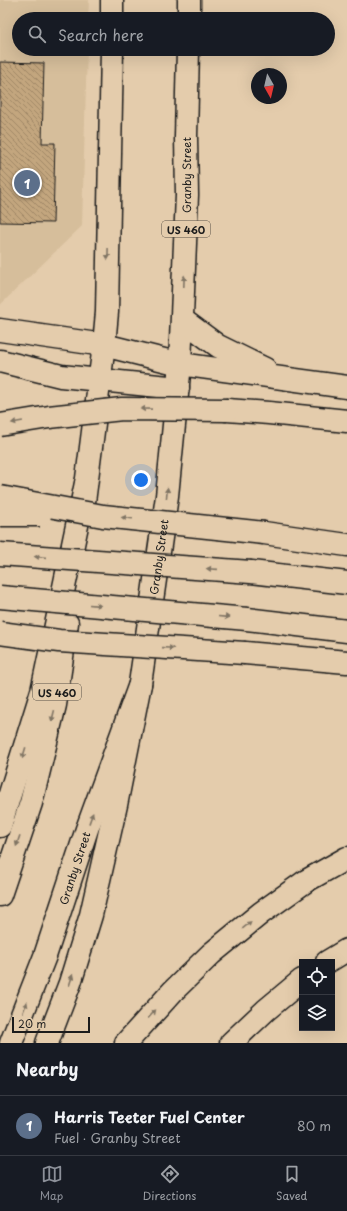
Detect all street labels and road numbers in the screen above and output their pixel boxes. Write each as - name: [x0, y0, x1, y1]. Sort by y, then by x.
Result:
- street label: Granby Street: [178, 137, 195, 213]
- road number: US 460: [162, 221, 210, 237]
- street label: Granby Street: [144, 518, 172, 596]
- road number: US 460: [33, 684, 81, 700]
- street label: Granby Street: [54, 829, 94, 907]

